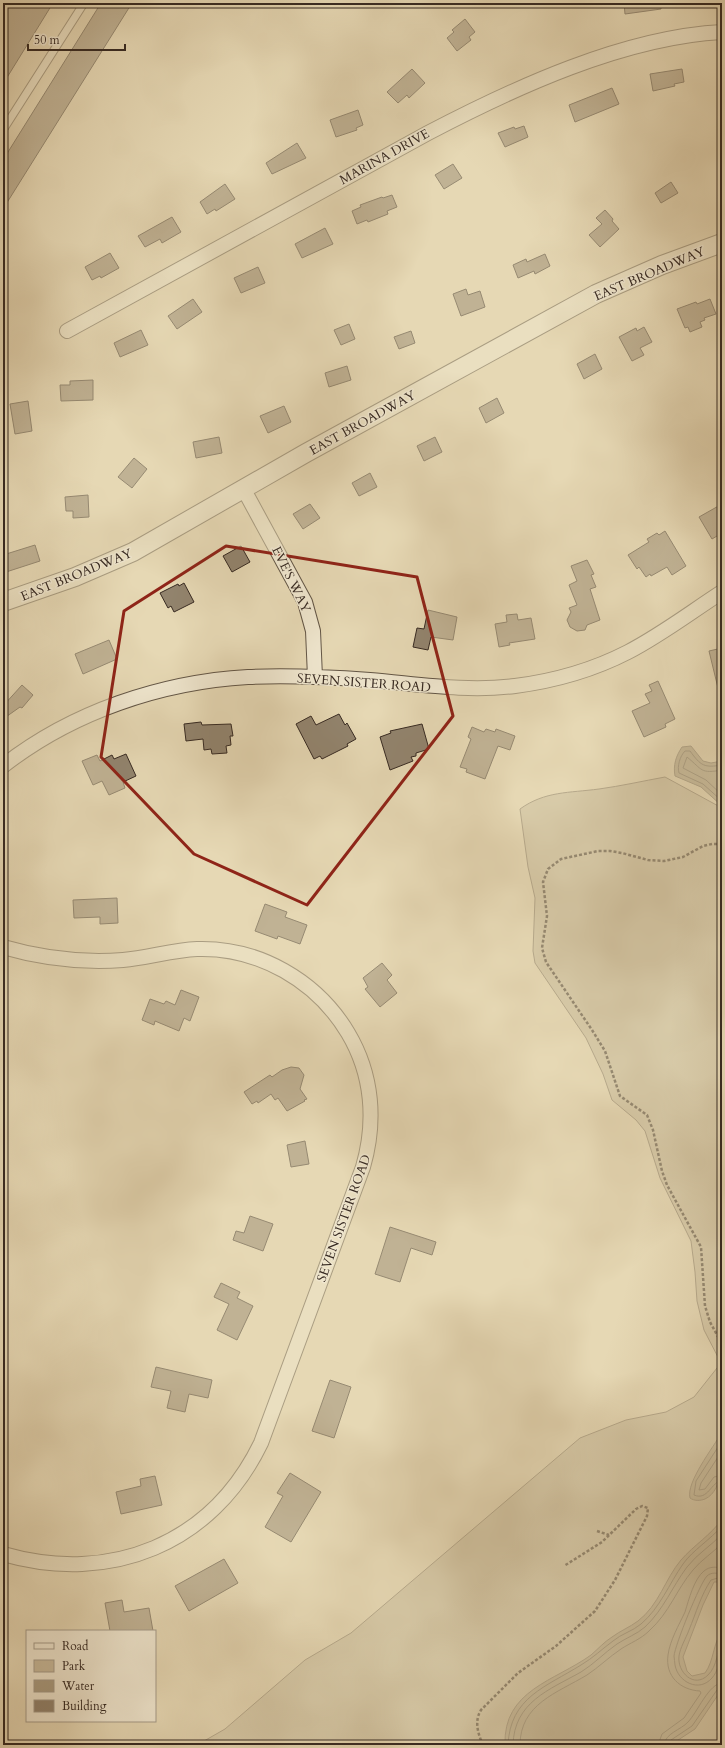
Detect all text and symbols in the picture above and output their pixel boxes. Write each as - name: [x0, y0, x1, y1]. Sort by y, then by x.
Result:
- scale bar: [28, 26, 125, 52]
- text: 50 m: [34, 32, 61, 48]
- street label: MARINA DRIVE: [336, 125, 433, 189]
- street label: EAST BROADWAY: [591, 242, 708, 305]
- street label: EAST BROADWAY: [306, 386, 419, 460]
- street label: EVE'S WAY: [267, 543, 315, 616]
- street label: EAST BROADWAY: [18, 544, 135, 606]
- street label: SEVEN SISTER ROAD: [296, 669, 432, 697]
- street label: SEVEN SISTER ROAD: [313, 1152, 375, 1285]
- legend: [26, 1630, 156, 1722]
- text: Road: [62, 1638, 89, 1654]
- text: Park: [62, 1658, 86, 1674]
- text: Water: [61, 1678, 95, 1694]
- text: Building: [62, 1698, 107, 1714]

